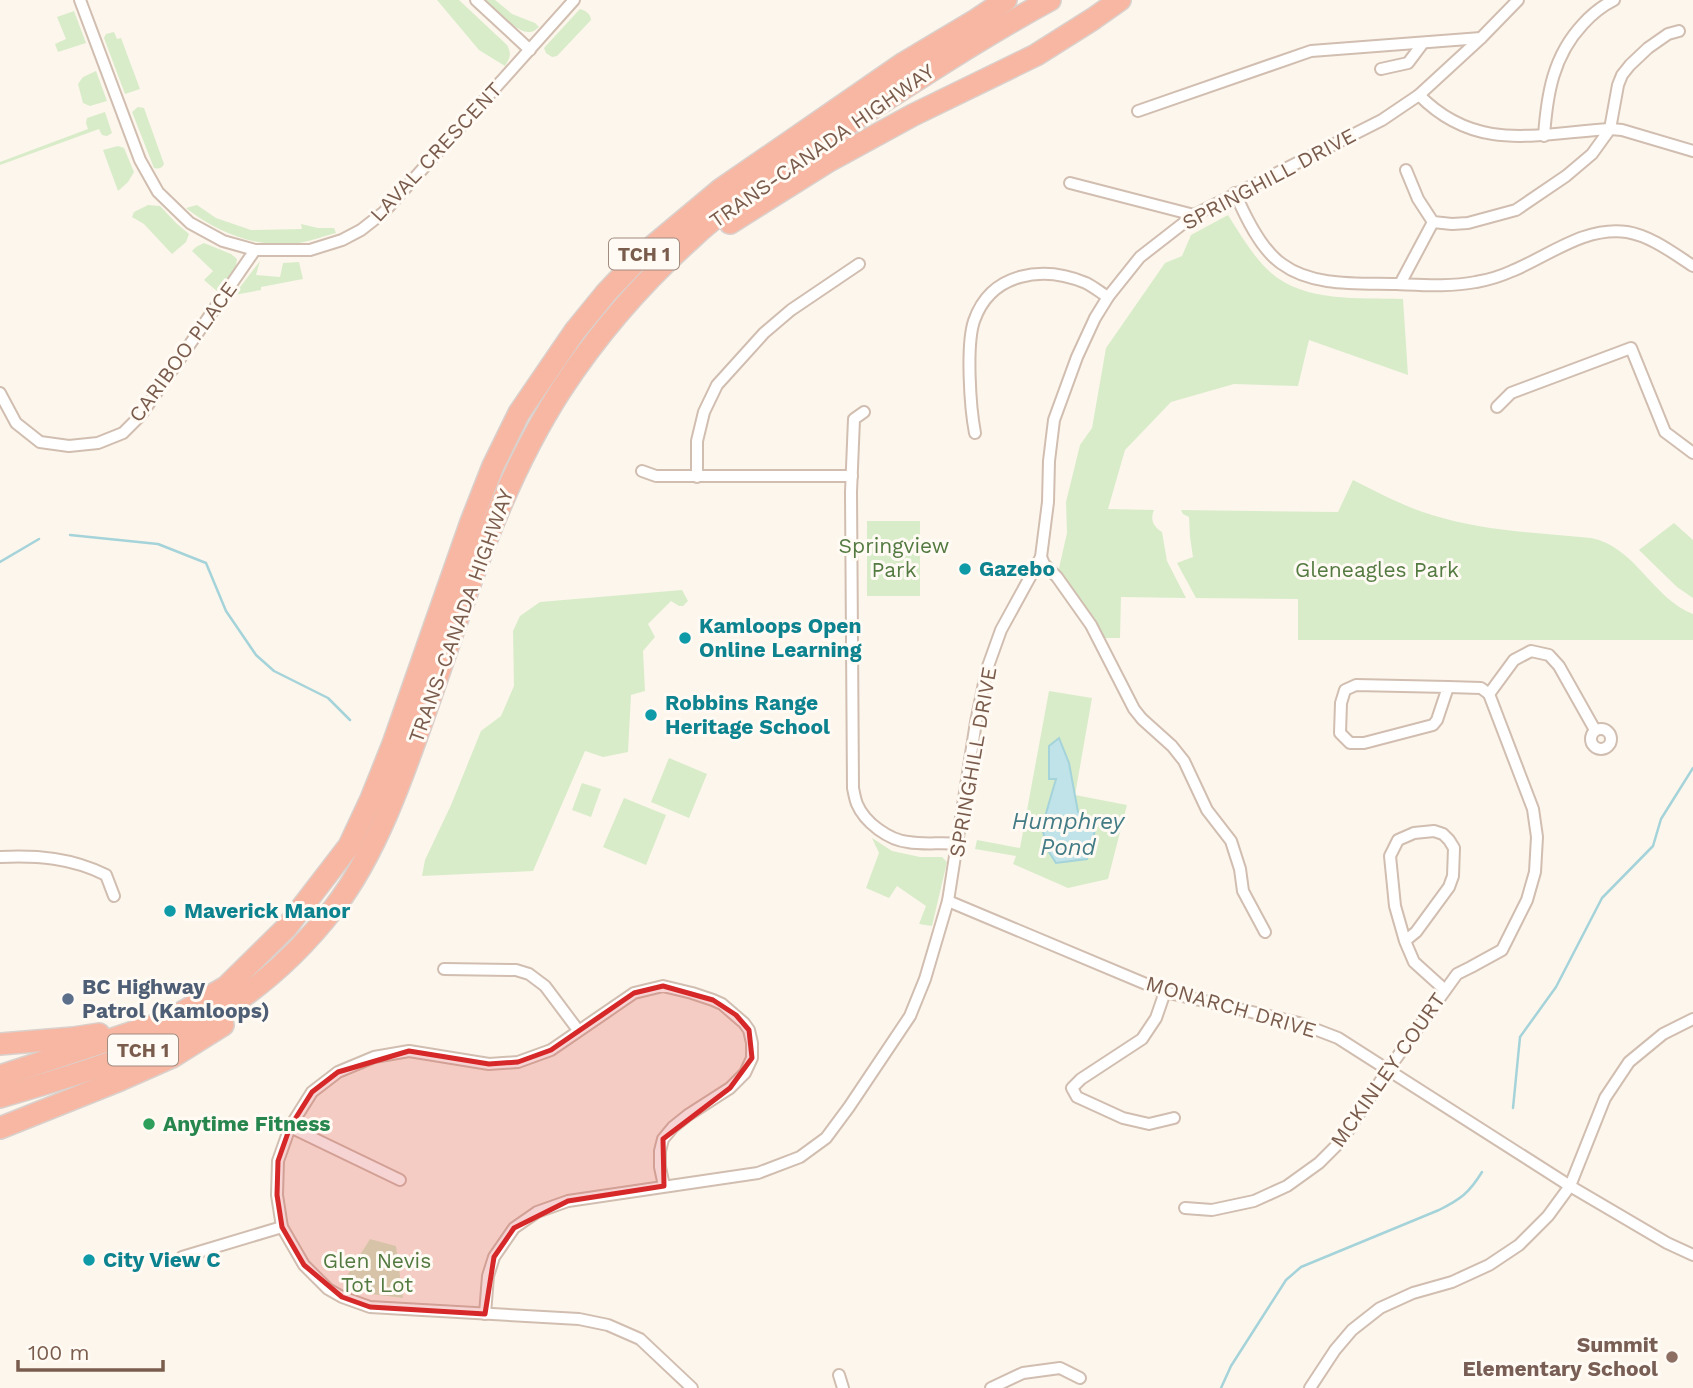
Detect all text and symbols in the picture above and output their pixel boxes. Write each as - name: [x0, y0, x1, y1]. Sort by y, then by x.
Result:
- street label: TRANS-CANADA HIGHWAY: [705, 58, 939, 233]
- street label: LAVAL CRESCENT: [365, 76, 507, 227]
- street label: SPRINGHILL DRIVE: [1178, 122, 1360, 235]
- road number: TCH 1: [609, 238, 679, 270]
- street label: CARIBOO PLACE: [123, 277, 242, 427]
- street label: TRANS-CANADA HIGHWAY: [403, 485, 518, 746]
- park label: Springview Park: [839, 533, 949, 582]
- place label: Gazebo: [979, 556, 1055, 581]
- park label: Gleneagles Park: [1295, 557, 1459, 582]
- marker: Gazebo: [957, 561, 973, 577]
- place label: Kamloops Open Online Learning: [699, 613, 862, 662]
- marker: Kamloops Open Online Learning: [677, 630, 693, 646]
- street label: SPRINGHILL DRIVE: [943, 665, 1002, 859]
- place label: Robbins Range Heritage School: [665, 690, 830, 739]
- marker: Robbins Range Heritage School: [643, 707, 659, 723]
- water label: Humphrey Pond: [1012, 808, 1126, 861]
- place label: Maverick Manor: [184, 898, 350, 923]
- marker: Maverick Manor: [162, 903, 178, 919]
- street label: MONARCH DRIVE: [1143, 970, 1319, 1043]
- place label: BC Highway Patrol (Kamloops): [82, 974, 270, 1023]
- street label: MCKINLEY COURT: [1325, 987, 1451, 1152]
- marker: BC Highway Patrol (Kamloops): [60, 991, 76, 1007]
- road number: TCH 1: [108, 1034, 178, 1066]
- place label: Anytime Fitness: [163, 1111, 331, 1136]
- marker: Anytime Fitness: [141, 1116, 157, 1132]
- place label: City View C: [103, 1247, 220, 1272]
- park label: Glen Nevis Tot Lot: [323, 1248, 431, 1297]
- marker: City View C: [81, 1252, 97, 1268]
- scale bar: [18, 1328, 163, 1372]
- place label: Summit Elementary School: [1462, 1332, 1658, 1381]
- text: 100 m: [28, 1340, 90, 1365]
- marker: Summit Elementary School: [1664, 1349, 1680, 1365]

